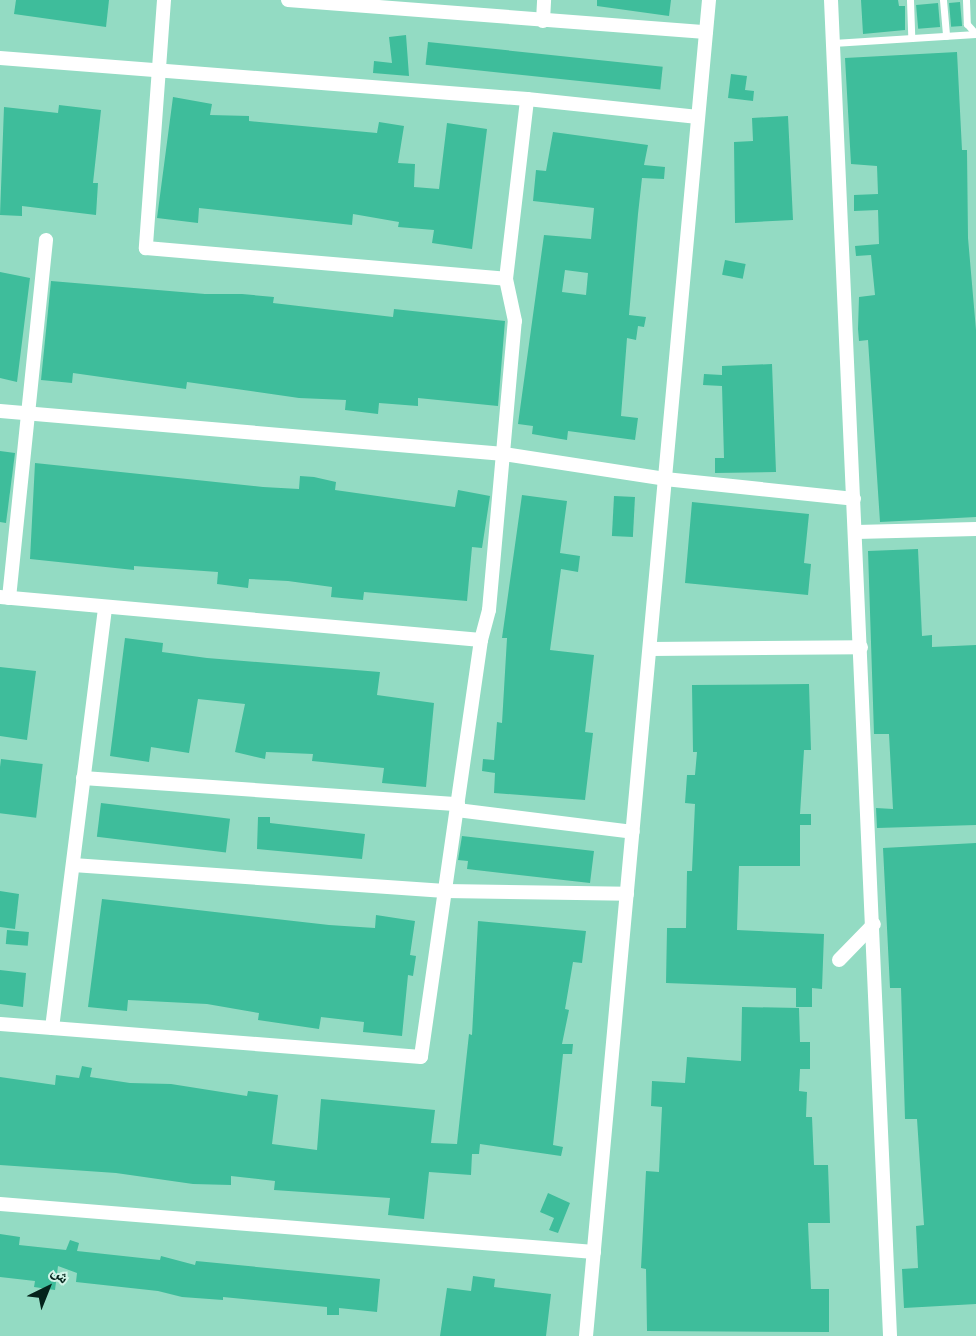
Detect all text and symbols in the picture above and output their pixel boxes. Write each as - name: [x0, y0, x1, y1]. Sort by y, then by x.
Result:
- north arrow: [18, 1258, 78, 1318]
- text: ش: [48, 1262, 73, 1287]

